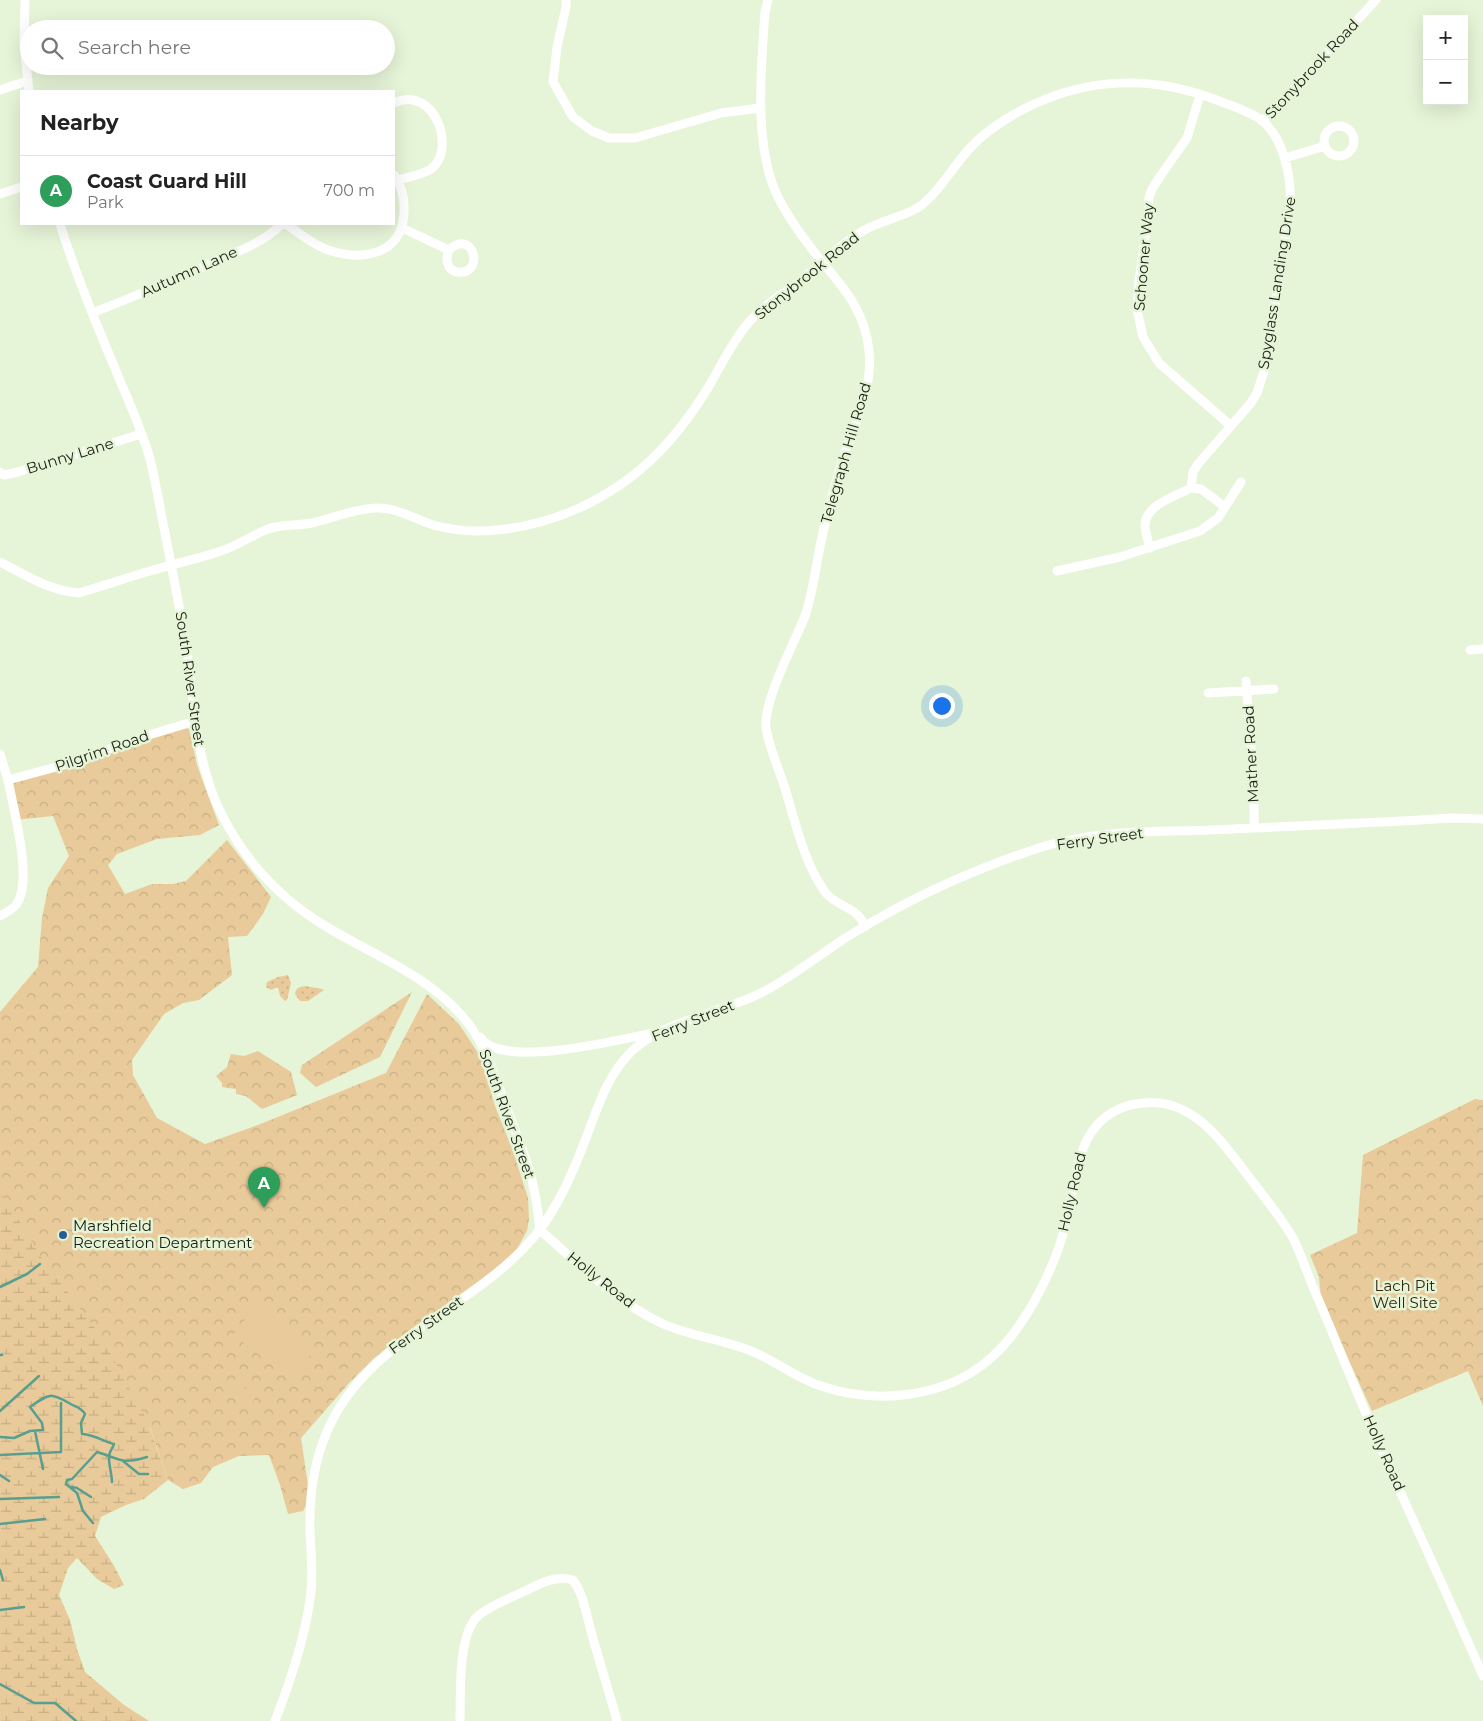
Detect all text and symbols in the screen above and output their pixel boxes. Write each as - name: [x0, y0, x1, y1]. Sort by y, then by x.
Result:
- street label: Stonybrook Road: [1261, 15, 1363, 122]
- map controls: [1423, 15, 1468, 105]
- button: +: [1423, 15, 1468, 60]
- search box: [20, 20, 395, 75]
- icon: search: [38, 34, 66, 62]
- text: Search here: [78, 36, 191, 59]
- button: −: [1423, 60, 1468, 105]
- text: Nearby: [40, 110, 119, 135]
- text: Coast Guard Hill: [87, 170, 247, 193]
- text: A: [50, 181, 62, 200]
- text: 700 m: [324, 181, 375, 200]
- text: Park: [87, 193, 124, 212]
- street label: Spyglass Landing Drive: [1253, 195, 1300, 371]
- street label: Schooner Way: [1129, 201, 1158, 312]
- street label: Stonybrook Road: [750, 228, 863, 324]
- street label: Autumn Lane: [138, 242, 240, 301]
- street label: Telegraph Hill Road: [816, 380, 875, 526]
- street label: Bunny Lane: [24, 433, 116, 478]
- street label: South River Street: [172, 610, 209, 748]
- your location: [929, 693, 955, 719]
- street label: Mather Road: [1238, 705, 1263, 803]
- street label: Pilgrim Road: [52, 726, 151, 775]
- street label: Ferry Street: [1055, 823, 1145, 854]
- street label: Ferry Street: [649, 995, 737, 1046]
- street label: South River Street: [475, 1047, 540, 1181]
- street label: Holly Road: [1053, 1150, 1090, 1233]
- pin: A: [248, 1167, 280, 1208]
- place label: Marshfield Recreation Department: [73, 1216, 252, 1252]
- marker: Marshfield Recreation Department: [57, 1229, 69, 1241]
- street label: Holly Road: [564, 1247, 639, 1312]
- park label: Lach Pit Well Site: [1373, 1276, 1437, 1312]
- street label: Ferry Street: [385, 1291, 467, 1358]
- street label: Holly Road: [1359, 1412, 1410, 1494]

